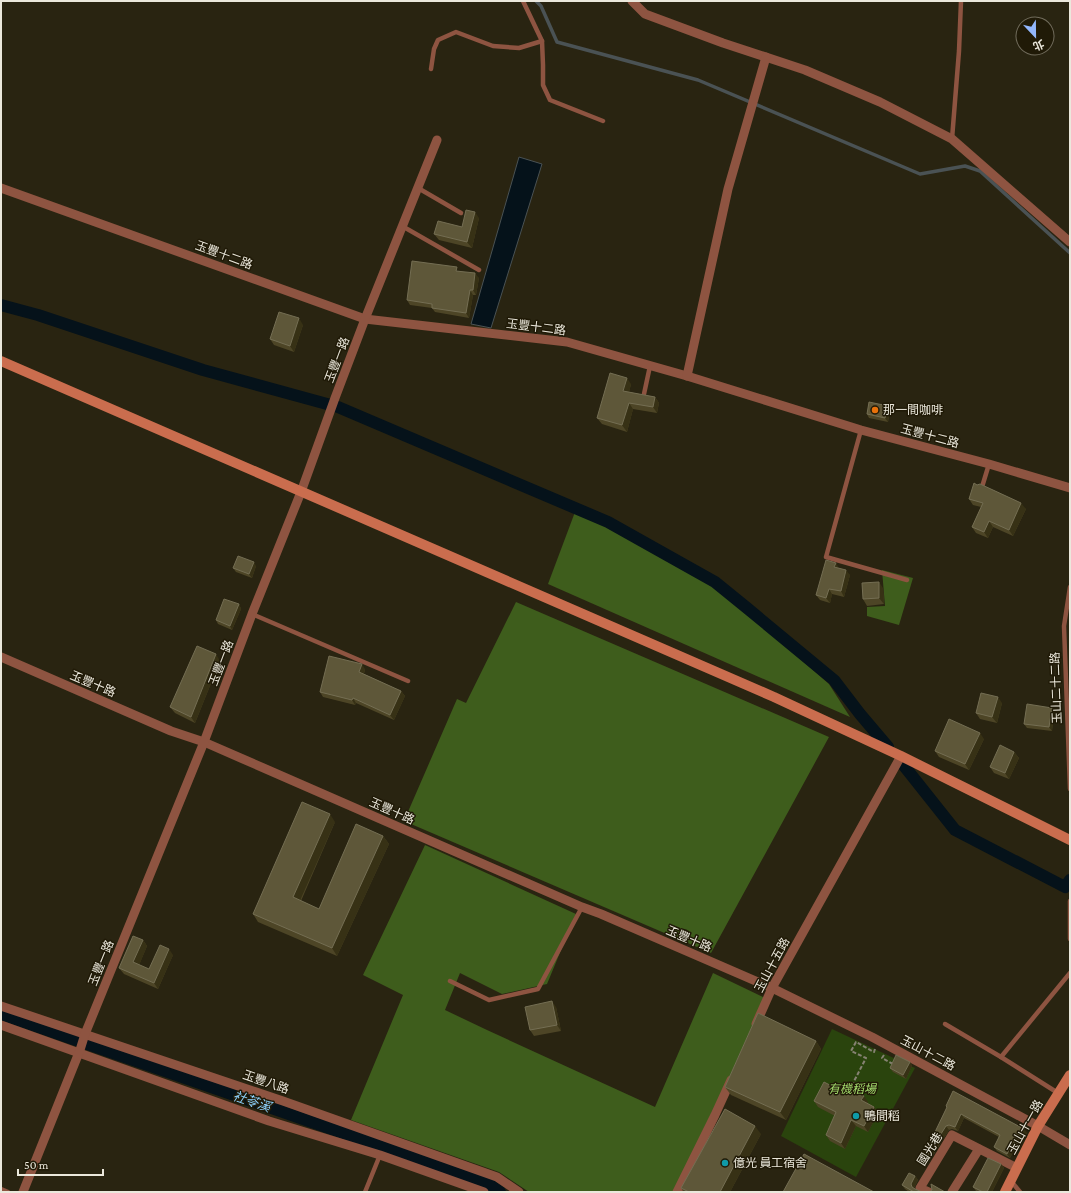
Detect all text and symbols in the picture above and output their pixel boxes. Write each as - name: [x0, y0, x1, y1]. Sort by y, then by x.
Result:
- north arrow: [1015, 16, 1055, 56]
- text: 北: [1031, 38, 1046, 53]
- street label: 玉豐十二路: [193, 238, 255, 272]
- street label: 玉豐十二路: [505, 316, 567, 338]
- street label: 玉豐一路: [322, 335, 352, 385]
- place label: 那一間咖啡: [883, 403, 943, 417]
- marker: 那一間咖啡: [870, 405, 880, 415]
- street label: 玉豐十二路: [899, 421, 961, 451]
- street label: 玉豐一路: [206, 638, 236, 688]
- street label: 玉山二十二路: [1048, 652, 1064, 724]
- street label: 玉豐十路: [68, 668, 118, 700]
- street label: 玉豐十路: [367, 795, 417, 827]
- street label: 玉豐十路: [664, 923, 714, 955]
- street label: 玉山十五路: [752, 935, 792, 995]
- street label: 玉豐一路: [86, 938, 116, 988]
- street label: 玉山十二路: [898, 1033, 958, 1073]
- street label: 玉豐八路: [241, 1068, 291, 1096]
- park label: 有機稻場: [828, 1082, 878, 1096]
- water label: 社苓溪: [231, 1088, 275, 1116]
- street label: 玉山十一路: [1004, 1097, 1046, 1157]
- place label: 鴨間稻: [864, 1109, 900, 1123]
- marker: 鴨間稻: [851, 1111, 861, 1121]
- street label: 國光巷: [915, 1130, 945, 1168]
- scale bar: [18, 1151, 103, 1177]
- place label: 億光 員工宿舍: [733, 1156, 807, 1170]
- text: 50 m: [24, 1158, 49, 1172]
- marker: 億光 員工宿舍: [720, 1158, 730, 1168]

